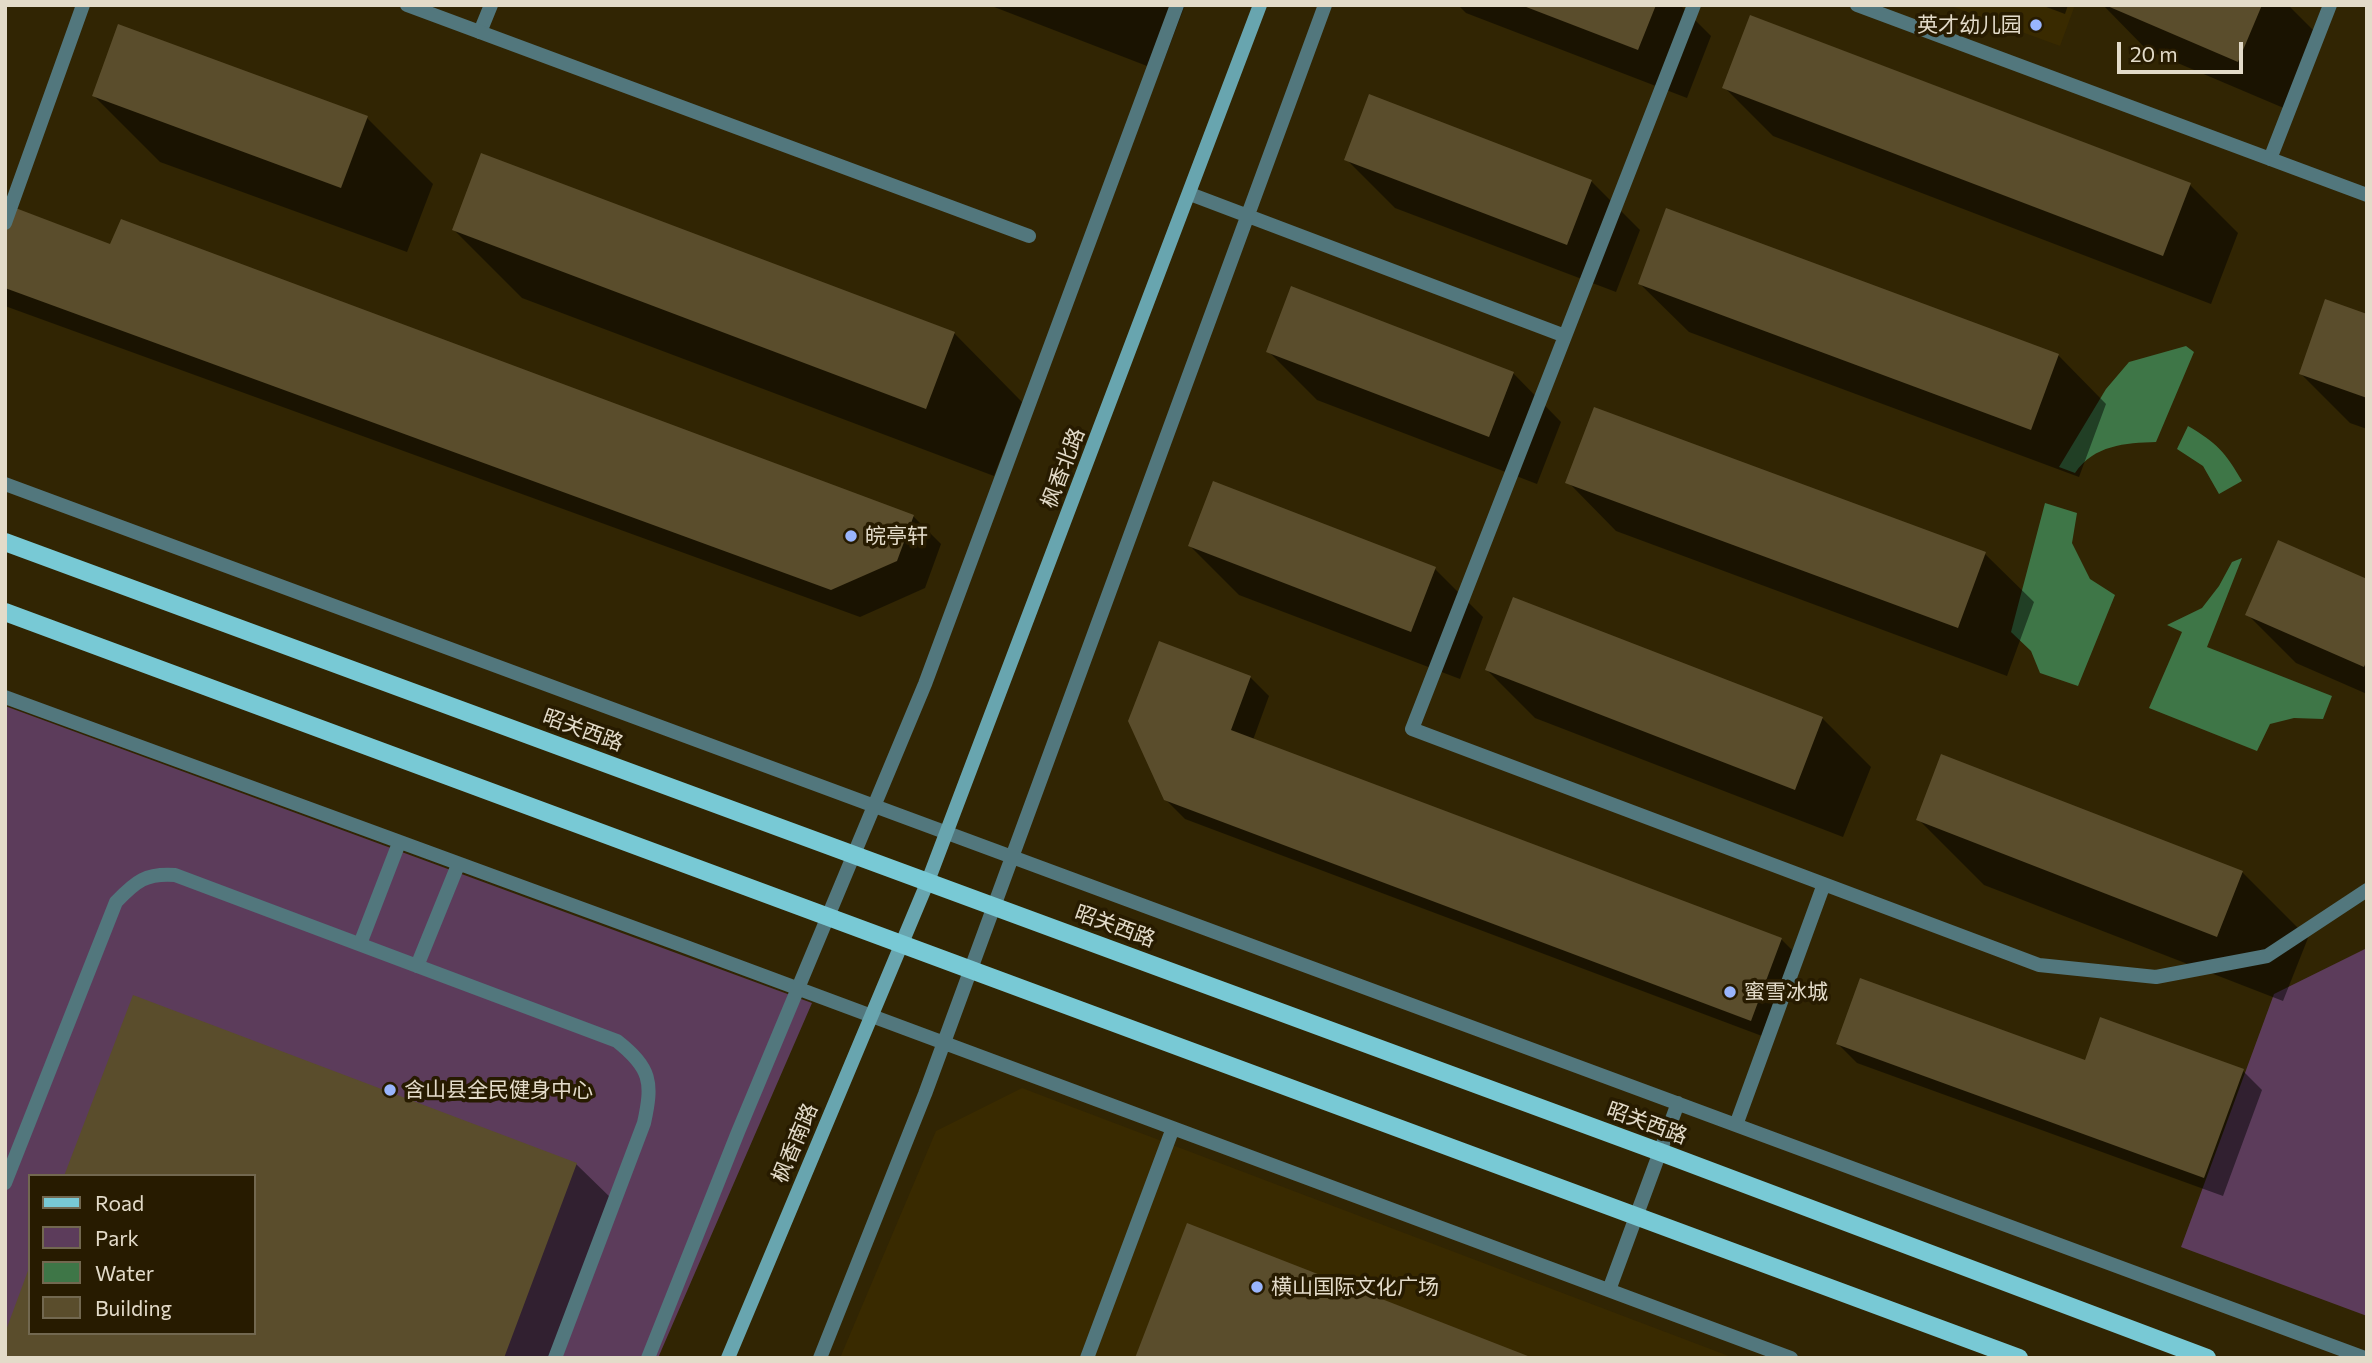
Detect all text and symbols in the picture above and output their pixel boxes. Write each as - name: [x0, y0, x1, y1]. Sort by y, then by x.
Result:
- place label: 英才幼儿园: [1917, 12, 2022, 38]
- marker: 英才幼儿园: [2028, 17, 2044, 33]
- scale bar: [2120, 28, 2246, 72]
- text: 20 m: [2130, 41, 2178, 66]
- street label: 枫香北路: [1036, 424, 1090, 512]
- place label: 皖亭轩: [865, 523, 928, 549]
- marker: 皖亭轩: [843, 528, 859, 544]
- street label: 昭关西路: [539, 704, 627, 756]
- street label: 昭关西路: [1071, 900, 1159, 952]
- place label: 蜜雪冰城: [1744, 979, 1828, 1005]
- marker: 蜜雪冰城: [1722, 984, 1738, 1000]
- place label: 含山县全民健身中心: [404, 1077, 593, 1103]
- marker: 含山县全民健身中心: [382, 1082, 398, 1098]
- street label: 昭关西路: [1603, 1097, 1691, 1149]
- street label: 枫香南路: [767, 1099, 823, 1187]
- legend: [28, 1174, 256, 1335]
- text: Road: [95, 1190, 144, 1215]
- text: Park: [95, 1225, 139, 1250]
- text: Water: [95, 1260, 154, 1285]
- place label: 横山国际文化广场: [1271, 1274, 1439, 1300]
- marker: 横山国际文化广场: [1249, 1279, 1265, 1295]
- text: Building: [95, 1295, 172, 1320]

